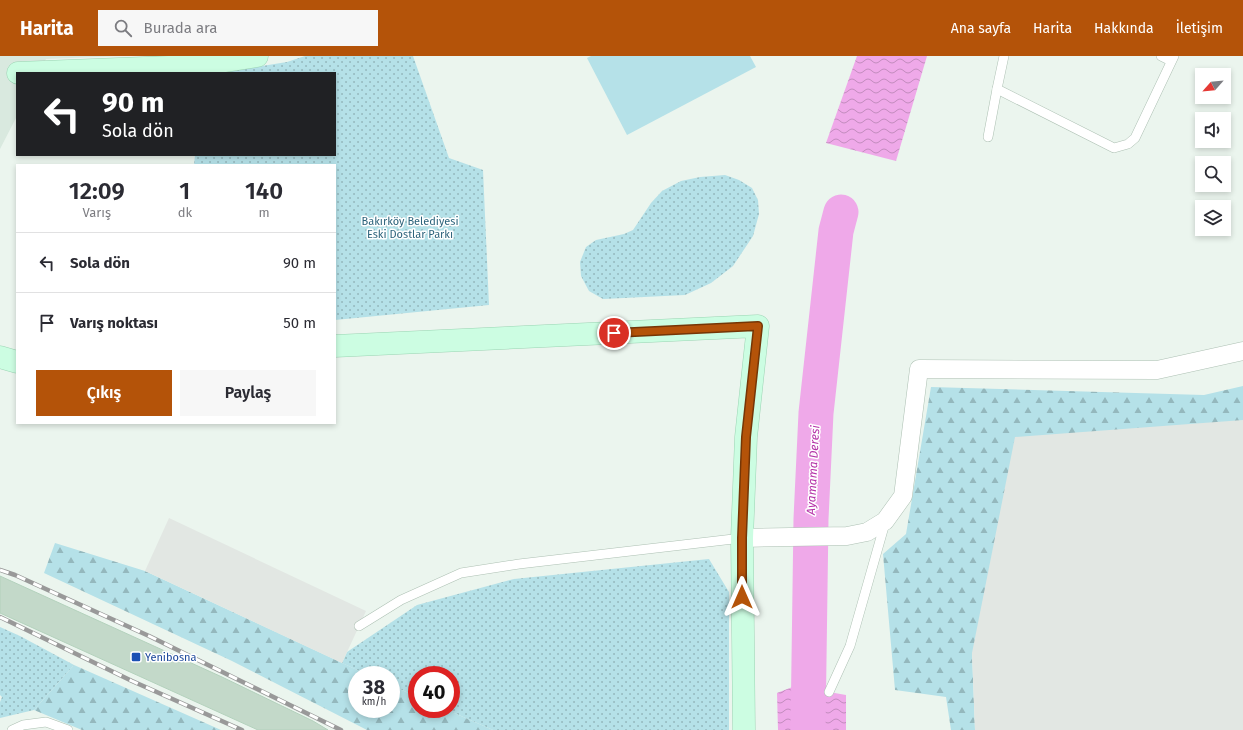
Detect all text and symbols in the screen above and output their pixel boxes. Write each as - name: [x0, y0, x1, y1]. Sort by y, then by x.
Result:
- search box: [98, 10, 378, 46]
- text: Harita: [20, 17, 74, 40]
- icon: search: [112, 17, 134, 39]
- text: Burada ara: [144, 19, 218, 37]
- text: Ana sayfa: [951, 20, 1011, 37]
- text: Harita: [1033, 20, 1072, 37]
- text: Hakkında: [1094, 20, 1154, 37]
- text: İletişim: [1176, 20, 1223, 37]
- north arrow: [1195, 68, 1231, 104]
- map controls: [1195, 68, 1231, 236]
- text: 90 m: [102, 86, 164, 119]
- icon: left: [36, 88, 88, 140]
- button: sound: [1195, 112, 1231, 148]
- text: Sola dön: [102, 120, 174, 142]
- button: search: [1195, 156, 1231, 192]
- text: 12:09: [69, 177, 125, 205]
- text: 1: [179, 177, 190, 205]
- text: 140: [245, 177, 283, 205]
- button: layers: [1195, 200, 1231, 236]
- text: Varış: [83, 205, 111, 220]
- text: dk: [178, 205, 192, 220]
- text: m: [258, 205, 270, 220]
- park label: Bakırköy Belediyesi Eski Dostlar Parkı: [361, 215, 459, 241]
- icon: left: [36, 252, 58, 274]
- text: Sola dön: [70, 254, 130, 272]
- text: 90 m: [283, 254, 316, 272]
- icon: arrive: [36, 312, 58, 334]
- text: Varış noktası: [70, 314, 158, 332]
- text: 50 m: [283, 314, 316, 332]
- pin: [597, 316, 631, 350]
- icon: arrive: [603, 322, 625, 344]
- button: Çıkış: [36, 370, 172, 416]
- button: Paylaş: [180, 370, 316, 416]
- water label: Ayamama Deresi: [804, 424, 822, 516]
- position arrow: [721, 576, 763, 618]
- marker: Yenibosna: [130, 651, 142, 663]
- place label: Yenibosna: [145, 651, 196, 664]
- speed limit sign: 40: [408, 666, 460, 718]
- text: 38: [363, 675, 385, 699]
- text: km/h: [362, 696, 386, 708]

